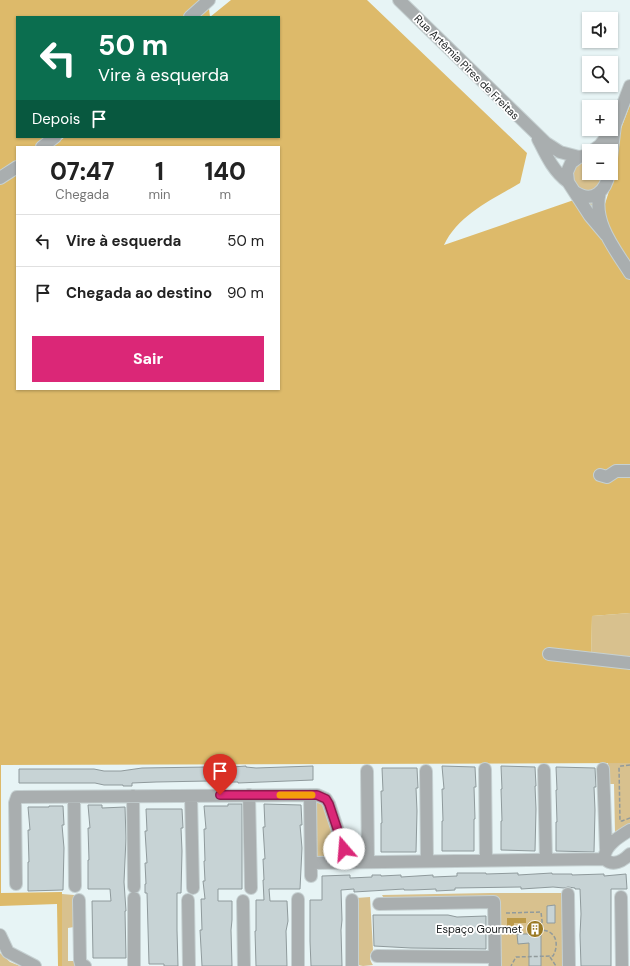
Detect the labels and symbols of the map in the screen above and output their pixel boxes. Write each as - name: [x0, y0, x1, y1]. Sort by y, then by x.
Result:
- street label: Rua Artêmia Pires de Freitas: [411, 11, 523, 123]
- pin: [203, 754, 237, 795]
- position arrow: [323, 828, 365, 870]
- building icon: Espaço Gourmet: [525, 919, 545, 939]
- place label: Espaço Gourmet: [436, 922, 522, 936]

